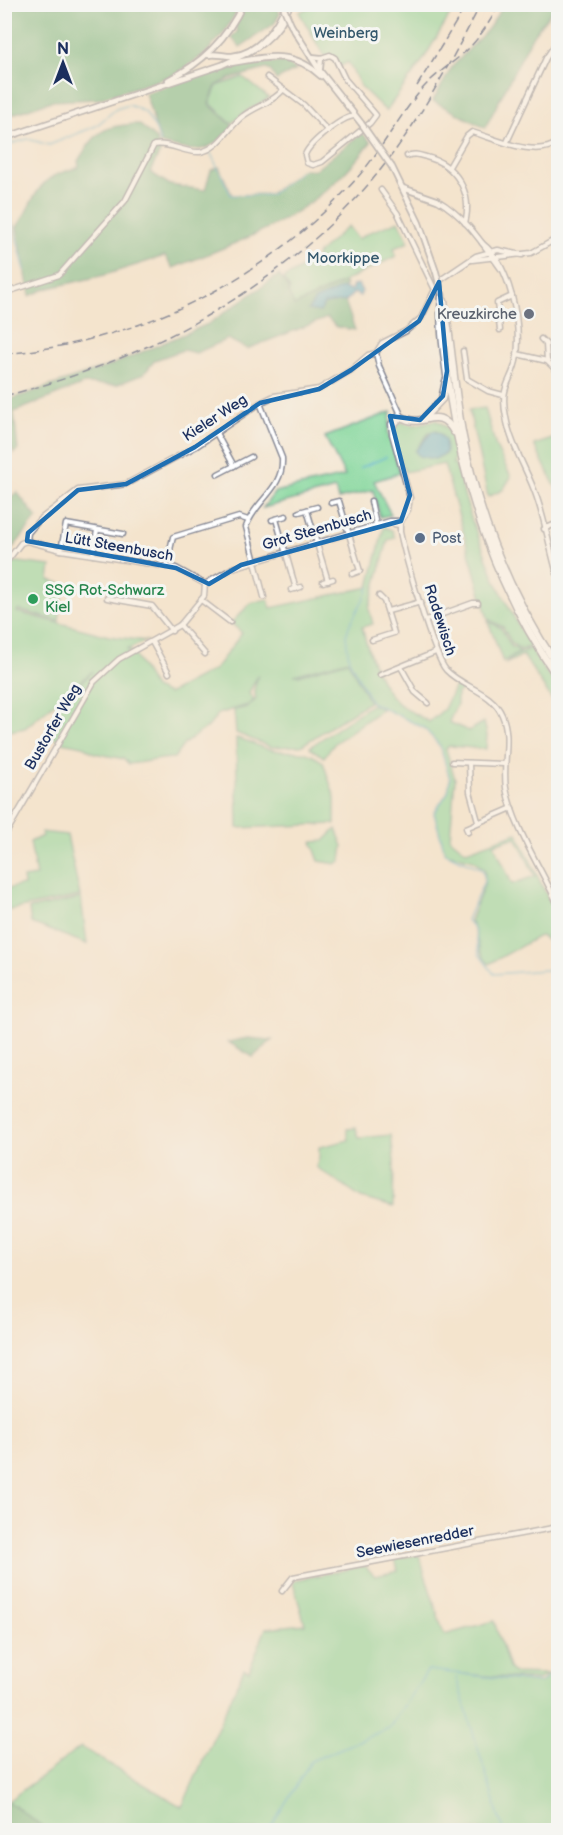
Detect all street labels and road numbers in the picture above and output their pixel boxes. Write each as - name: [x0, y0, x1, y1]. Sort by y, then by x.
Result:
- street label: Kieler Weg: [179, 390, 251, 446]
- street label: Grot Steenbusch: [260, 505, 374, 555]
- street label: Lütt Steenbusch: [63, 528, 175, 566]
- street label: Radewisch: [420, 582, 460, 658]
- street label: Bustorfer Weg: [21, 681, 85, 773]
- street label: Seewiesenredder: [354, 1521, 476, 1563]

